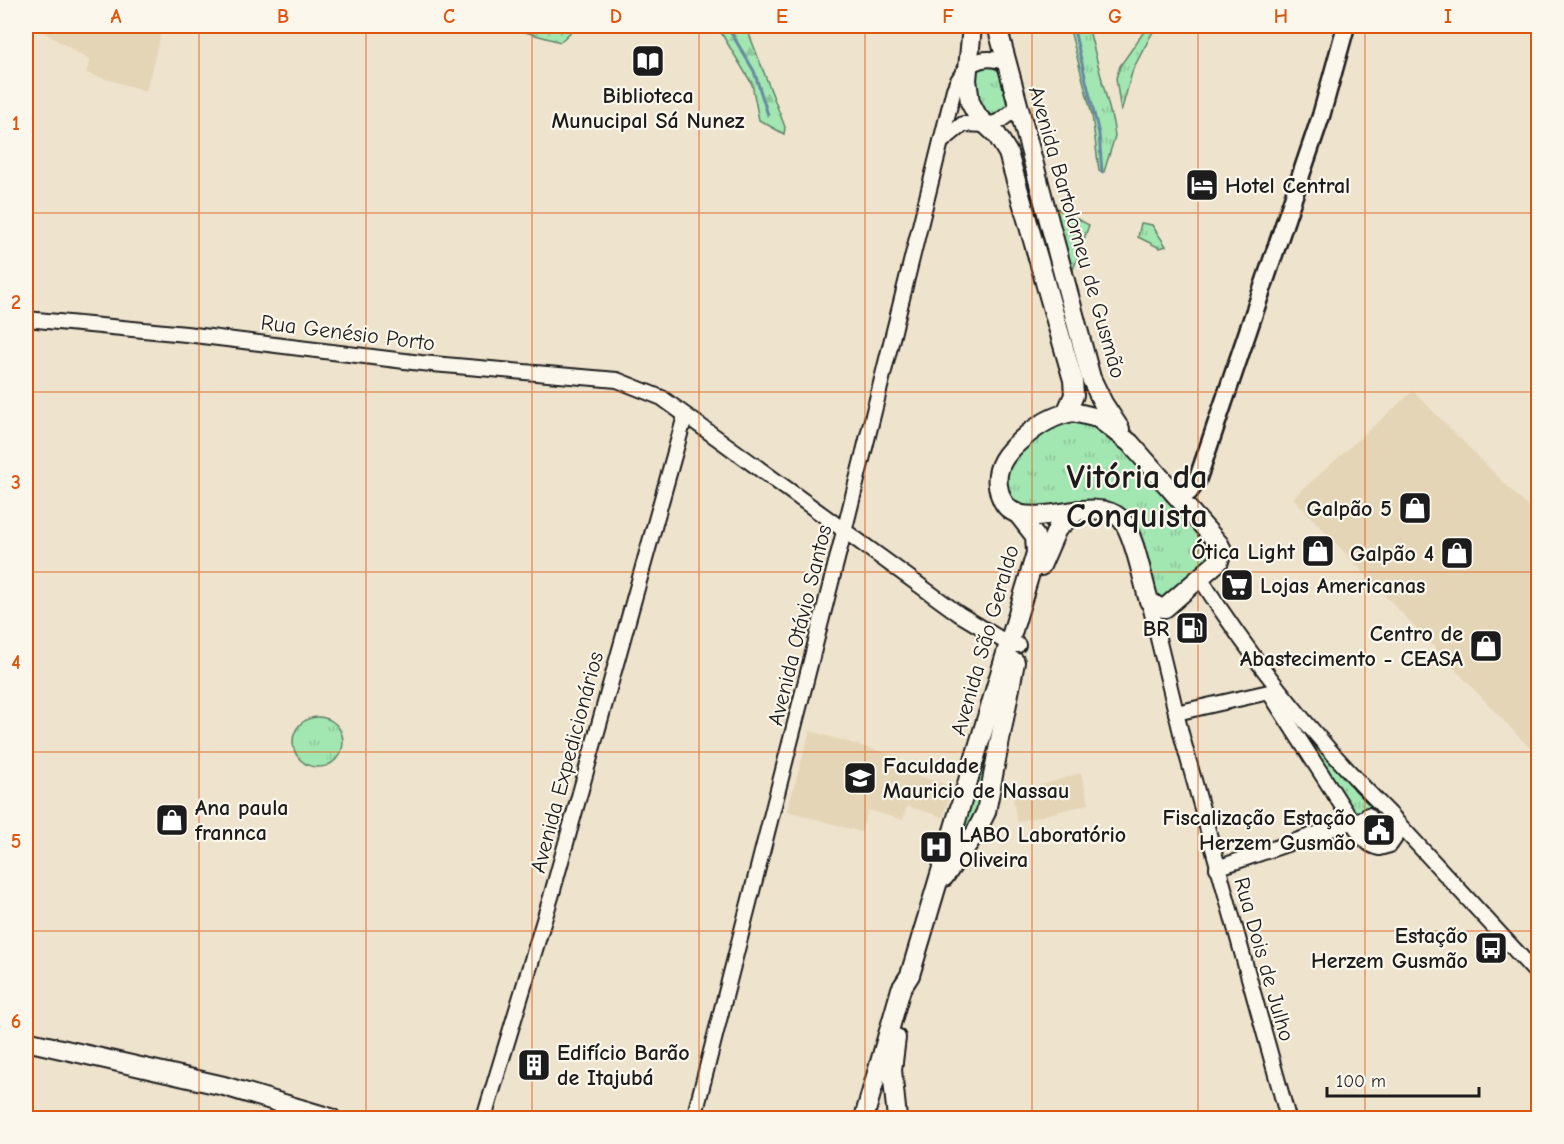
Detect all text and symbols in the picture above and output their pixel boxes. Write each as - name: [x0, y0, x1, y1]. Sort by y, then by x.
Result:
- text: A: [110, 5, 122, 28]
- text: B: [277, 5, 289, 28]
- text: C: [443, 5, 455, 28]
- text: D: [610, 5, 622, 28]
- text: E: [776, 5, 788, 28]
- text: F: [942, 5, 954, 28]
- text: G: [1108, 5, 1122, 28]
- text: H: [1274, 5, 1288, 28]
- text: I: [1444, 5, 1452, 28]
- library icon: Biblioteca Munucipal Sá Nunez: [630, 43, 666, 79]
- place label: Biblioteca Munucipal Sá Nunez: [552, 83, 745, 134]
- street label: Avenida Bartolomeu de Gusmão: [1023, 83, 1131, 381]
- text: 1: [12, 112, 20, 135]
- hotel icon: Hotel Central: [1184, 167, 1220, 203]
- place label: Hotel Central: [1225, 173, 1350, 199]
- text: 2: [11, 291, 21, 314]
- street label: Rua Genésio Porto: [259, 309, 436, 357]
- district label: Vitória da Conquista: [1066, 457, 1208, 536]
- text: 3: [11, 471, 21, 494]
- shop icon: Galpão 5: [1397, 490, 1433, 526]
- place label: Galpão 5: [1307, 496, 1392, 522]
- street label: Avenida Otávio Santos: [762, 522, 838, 729]
- shop icon: Ótica Light: [1300, 533, 1336, 569]
- shop icon: Galpão 4: [1439, 535, 1475, 571]
- place label: Ótica Light: [1192, 538, 1296, 565]
- place label: Galpão 4: [1350, 541, 1434, 567]
- street label: Avenida São Geraldo: [945, 542, 1025, 739]
- supermarket icon: Lojas Americanas: [1219, 567, 1255, 603]
- place label: Lojas Americanas: [1260, 573, 1425, 599]
- fuel station icon: BR: [1174, 610, 1210, 646]
- place label: BR: [1143, 616, 1169, 642]
- place label: Centro de Abastecimento - CEASA: [1240, 621, 1463, 672]
- shop icon: Centro de Abastecimento - CEASA: [1468, 628, 1504, 664]
- street label: Avenida Expedicionários: [525, 649, 609, 876]
- text: 4: [11, 651, 21, 674]
- place label: Faculdade Mauricio de Nassau: [883, 753, 1069, 804]
- school or university icon: Faculdade Mauricio de Nassau: [842, 760, 878, 796]
- place label: Ana paula frannca: [194, 795, 289, 846]
- shop icon: Ana paula frannca: [154, 802, 190, 838]
- place label: Fiscalização Estação Herzem Gusmão: [1162, 805, 1356, 856]
- public building icon: Fiscalização Estação Herzem Gusmão: [1361, 812, 1397, 848]
- place label: LABO Laboratório Oliveira: [959, 822, 1126, 873]
- hospital icon: LABO Laboratório Oliveira: [918, 829, 954, 865]
- text: 5: [11, 830, 21, 853]
- street label: Rua Dois de Julho: [1228, 874, 1300, 1044]
- place label: Estação Herzem Gusmão: [1311, 923, 1468, 974]
- bus stop icon: Estação Herzem Gusmão: [1473, 930, 1509, 966]
- text: 6: [11, 1010, 21, 1033]
- place label: Edifício Barão de Itajubá: [557, 1040, 690, 1091]
- building icon: Edifício Barão de Itajubá: [516, 1047, 552, 1083]
- scale bar: [1327, 1060, 1478, 1098]
- text: 100 m: [1336, 1071, 1386, 1092]

